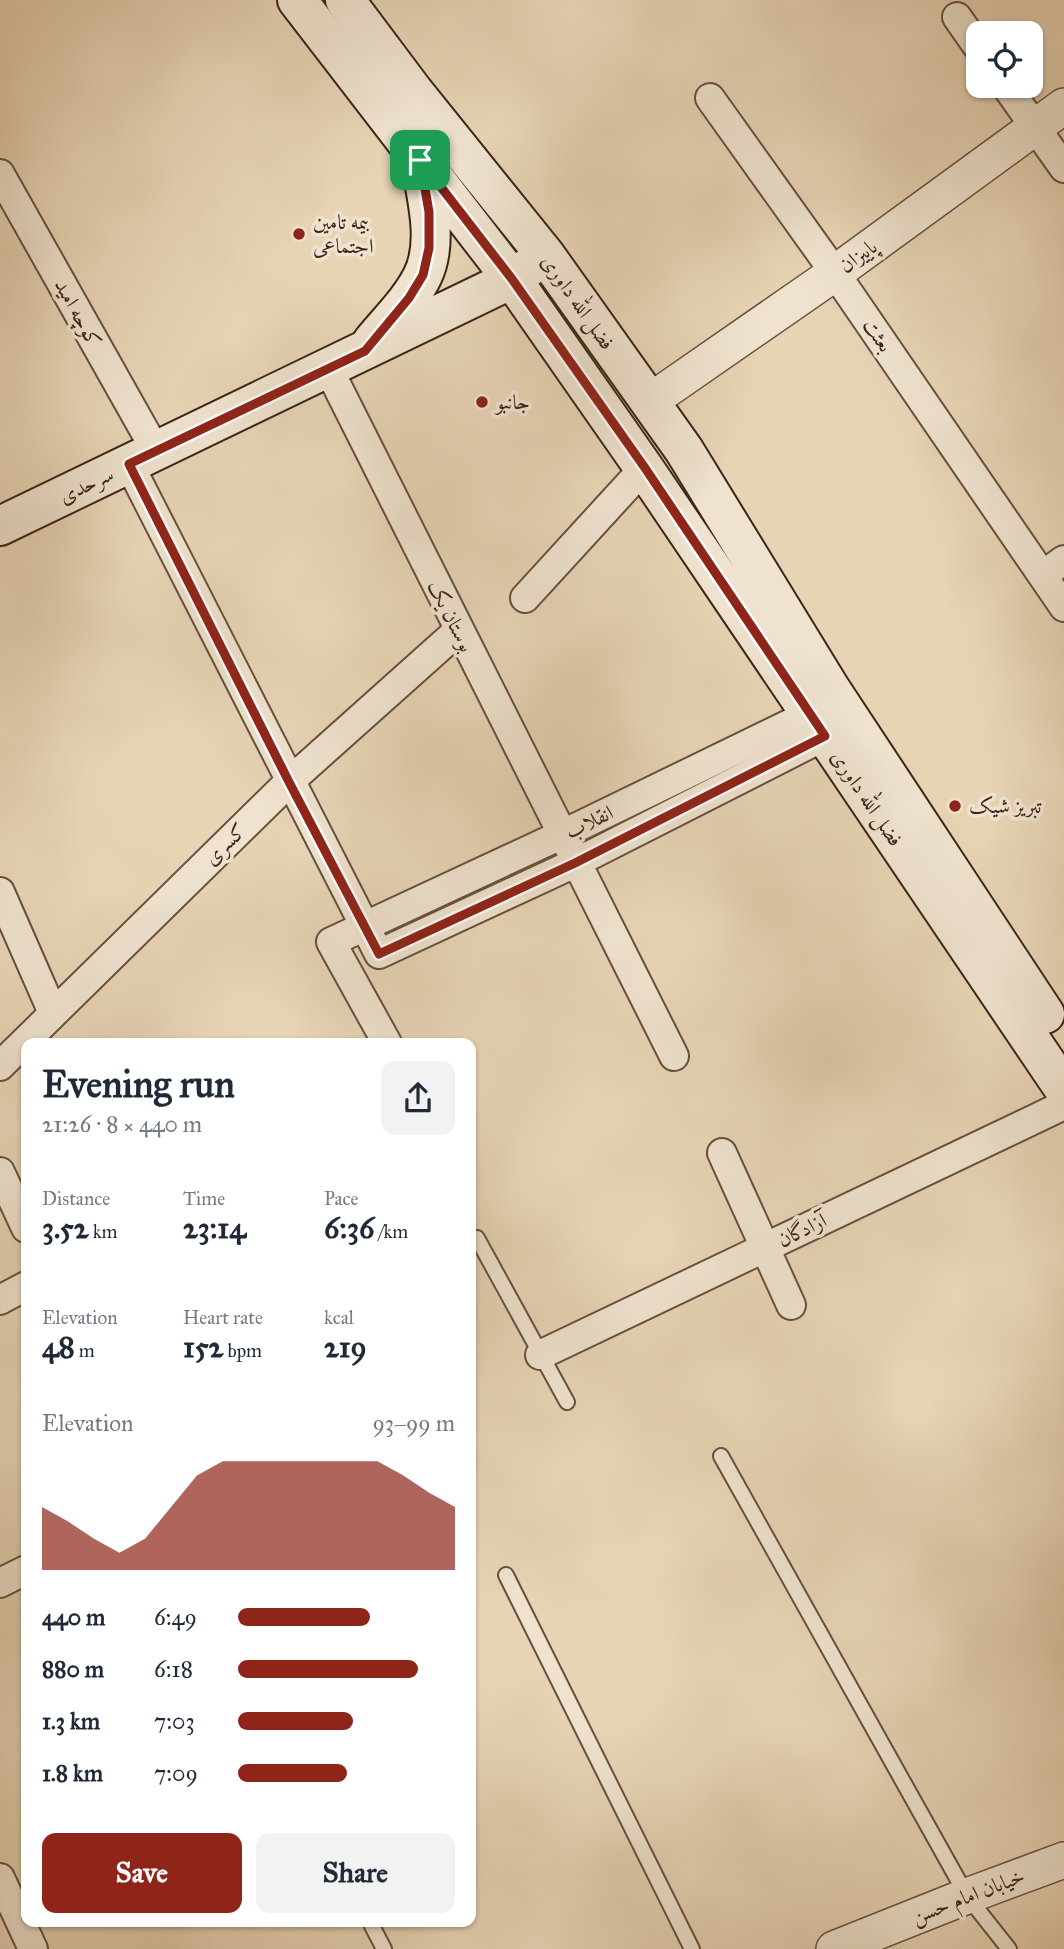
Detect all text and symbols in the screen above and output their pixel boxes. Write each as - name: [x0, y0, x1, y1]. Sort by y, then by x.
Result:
- map controls: [966, 21, 1043, 98]
- button: locate: [966, 21, 1043, 98]
- pin: [390, 130, 450, 190]
- icon: arrive: [401, 141, 439, 179]
- place label: بیمه تامین اجتماعی: [313, 209, 373, 259]
- marker: بیمه تامین اجتماعی: [291, 226, 307, 242]
- street label: پاییزان: [834, 233, 884, 280]
- street label: فضل الله داوری: [534, 247, 624, 356]
- street label: کوچه امید: [48, 274, 107, 352]
- street label: بعثت: [857, 313, 899, 357]
- place label: جانبو: [494, 389, 530, 415]
- marker: جانبو: [474, 394, 490, 410]
- street label: سرحدی: [54, 461, 118, 510]
- street label: بوستان یک: [422, 576, 480, 656]
- street label: فضل الله داوری: [824, 743, 912, 852]
- place label: تبریز شیک: [969, 793, 1043, 819]
- marker: تبریز شیک: [947, 798, 963, 814]
- street label: انقلاب: [561, 799, 617, 845]
- street label: کسری: [198, 817, 253, 871]
- text: Evening run: [42, 1061, 235, 1107]
- button: share: [381, 1061, 455, 1135]
- text: 21:26 · 8 × 440 m: [42, 1110, 202, 1138]
- text: Distance: [42, 1187, 110, 1210]
- text: Time: [183, 1187, 225, 1210]
- text: Pace: [324, 1187, 358, 1210]
- street label: آزادگان: [773, 1206, 833, 1253]
- text: 3.52: [42, 1210, 89, 1246]
- text: 23:14: [183, 1210, 246, 1246]
- text: 6:36: [324, 1210, 374, 1246]
- text: km: [89, 1220, 117, 1243]
- text: /km: [374, 1220, 408, 1243]
- text: Elevation: [42, 1306, 117, 1329]
- text: Heart rate: [183, 1306, 263, 1329]
- text: kcal: [324, 1306, 354, 1329]
- text: 48: [42, 1329, 75, 1365]
- text: 152: [183, 1329, 223, 1365]
- text: 219: [324, 1329, 367, 1365]
- text: m: [75, 1339, 95, 1362]
- text: bpm: [223, 1339, 262, 1362]
- text: Elevation: [42, 1409, 133, 1437]
- text: 93–99 m: [372, 1409, 455, 1437]
- text: 440 m: [42, 1603, 105, 1631]
- text: 6:49: [154, 1603, 197, 1631]
- text: 880 m: [42, 1655, 104, 1683]
- text: 6:18: [154, 1655, 193, 1683]
- text: 1.3 km: [42, 1707, 100, 1735]
- text: 7:03: [154, 1707, 195, 1735]
- text: 1.8 km: [42, 1759, 103, 1787]
- text: 7:09: [154, 1759, 198, 1787]
- button: Save: [42, 1833, 242, 1913]
- button: Share: [256, 1833, 455, 1913]
- street label: خیابان امام حسن: [908, 1863, 1030, 1934]

